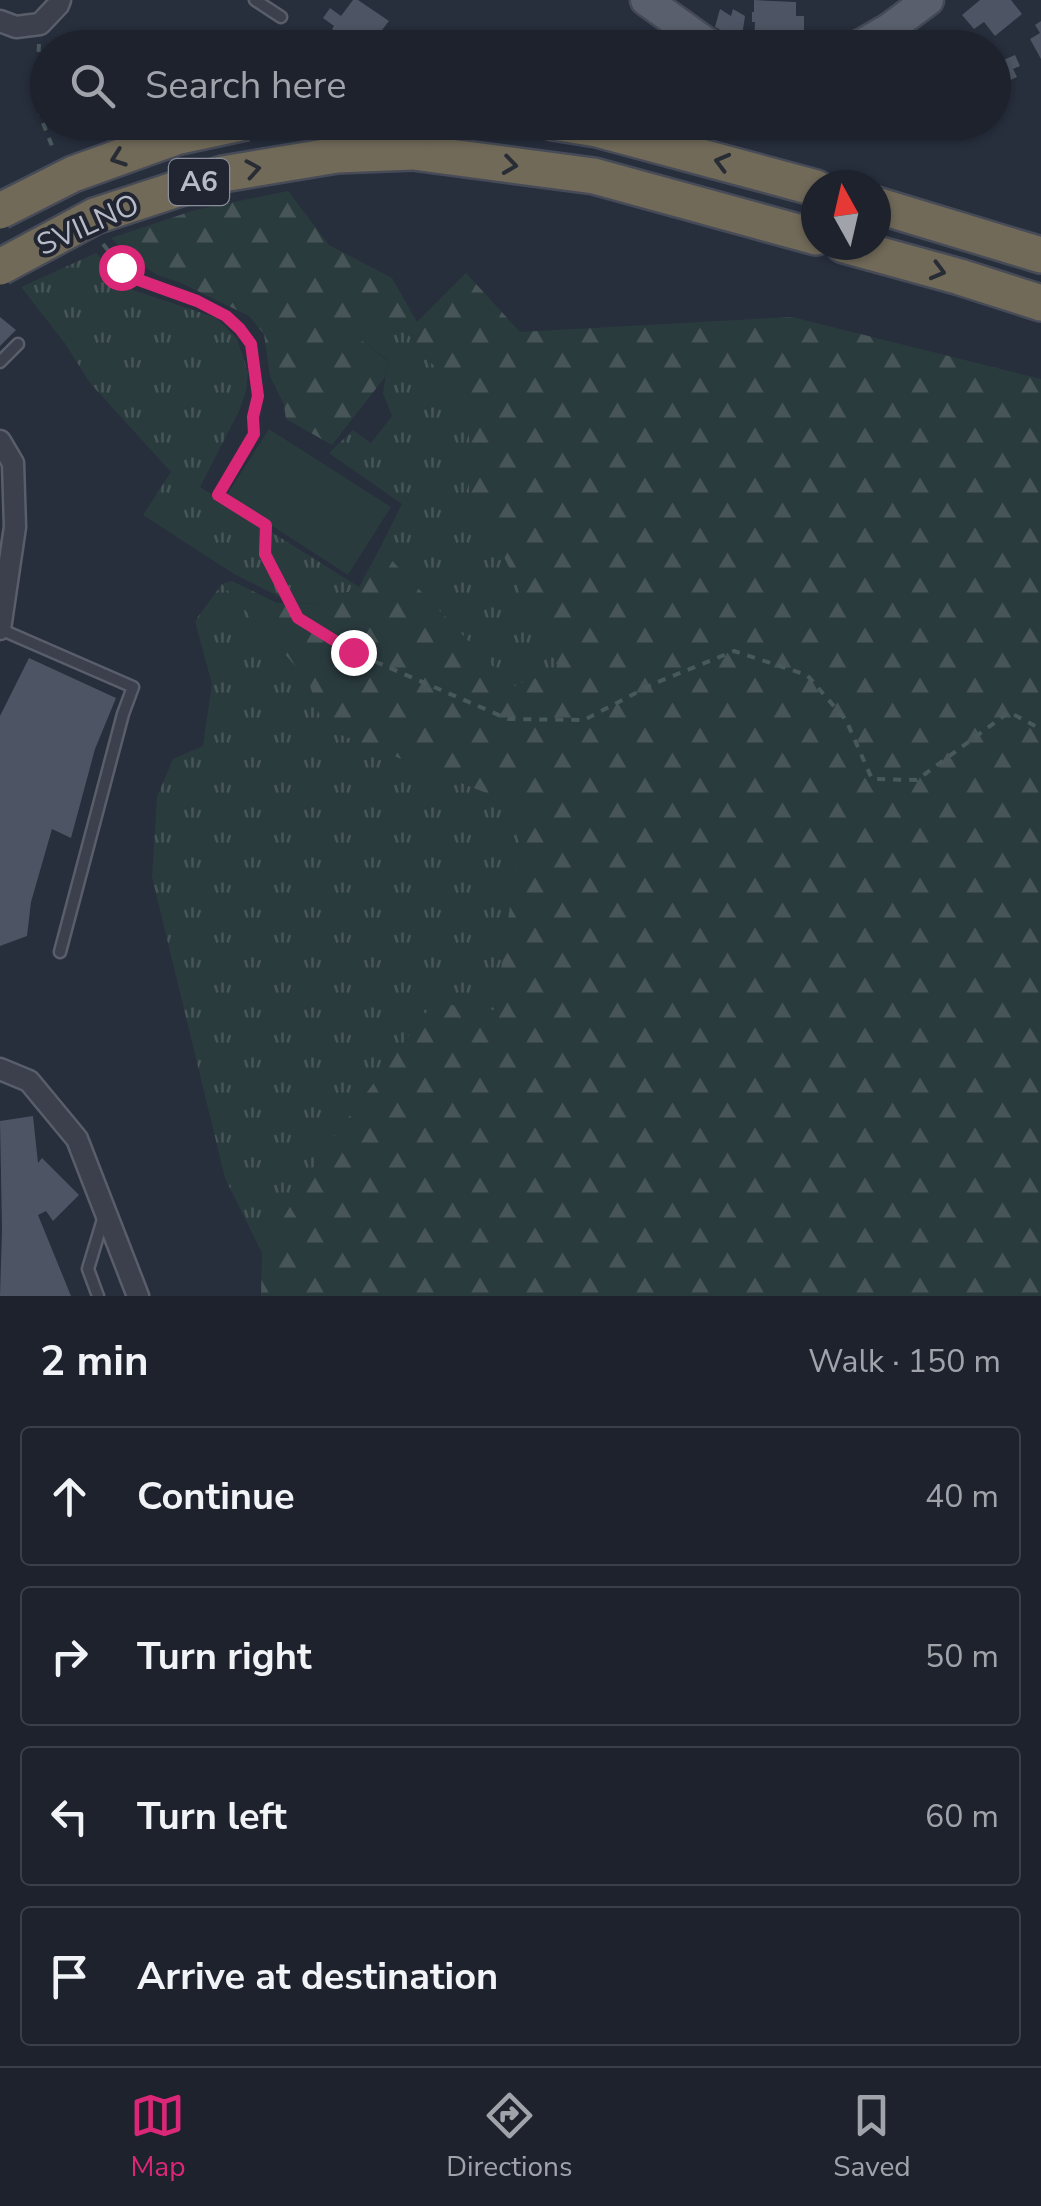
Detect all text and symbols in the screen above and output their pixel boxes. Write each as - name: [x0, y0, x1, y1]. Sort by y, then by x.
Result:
- search box: [30, 30, 1011, 140]
- icon: search: [65, 58, 120, 113]
- text: Search here: [145, 60, 346, 111]
- one-way arrow: [111, 146, 128, 167]
- one-way arrow: [502, 153, 518, 174]
- one-way arrow: [714, 153, 731, 174]
- road number: A6: [169, 159, 229, 205]
- one-way arrow: [244, 159, 261, 180]
- north arrow: [801, 170, 891, 260]
- street label: SVILNO: [30, 184, 146, 266]
- route start: [99, 245, 145, 291]
- one-way arrow: [929, 259, 946, 280]
- route end: [331, 630, 377, 676]
- text: 2 min: [40, 1333, 149, 1390]
- text: Walk · 150 m: [808, 1340, 1001, 1383]
- icon: ahead: [42, 1469, 97, 1524]
- text: Continue: [137, 1471, 295, 1522]
- text: 40 m: [925, 1475, 999, 1518]
- icon: right: [42, 1629, 97, 1684]
- text: Turn right: [137, 1631, 312, 1682]
- text: 50 m: [925, 1635, 999, 1678]
- icon: left: [42, 1789, 97, 1844]
- text: Turn left: [137, 1791, 287, 1842]
- text: 60 m: [925, 1795, 999, 1838]
- icon: arrive: [42, 1949, 97, 2004]
- text: Arrive at destination: [137, 1951, 498, 2002]
- tab: Map: [130, 2088, 185, 2186]
- tab: Directions: [446, 2088, 572, 2186]
- tab: Saved: [833, 2088, 911, 2186]

